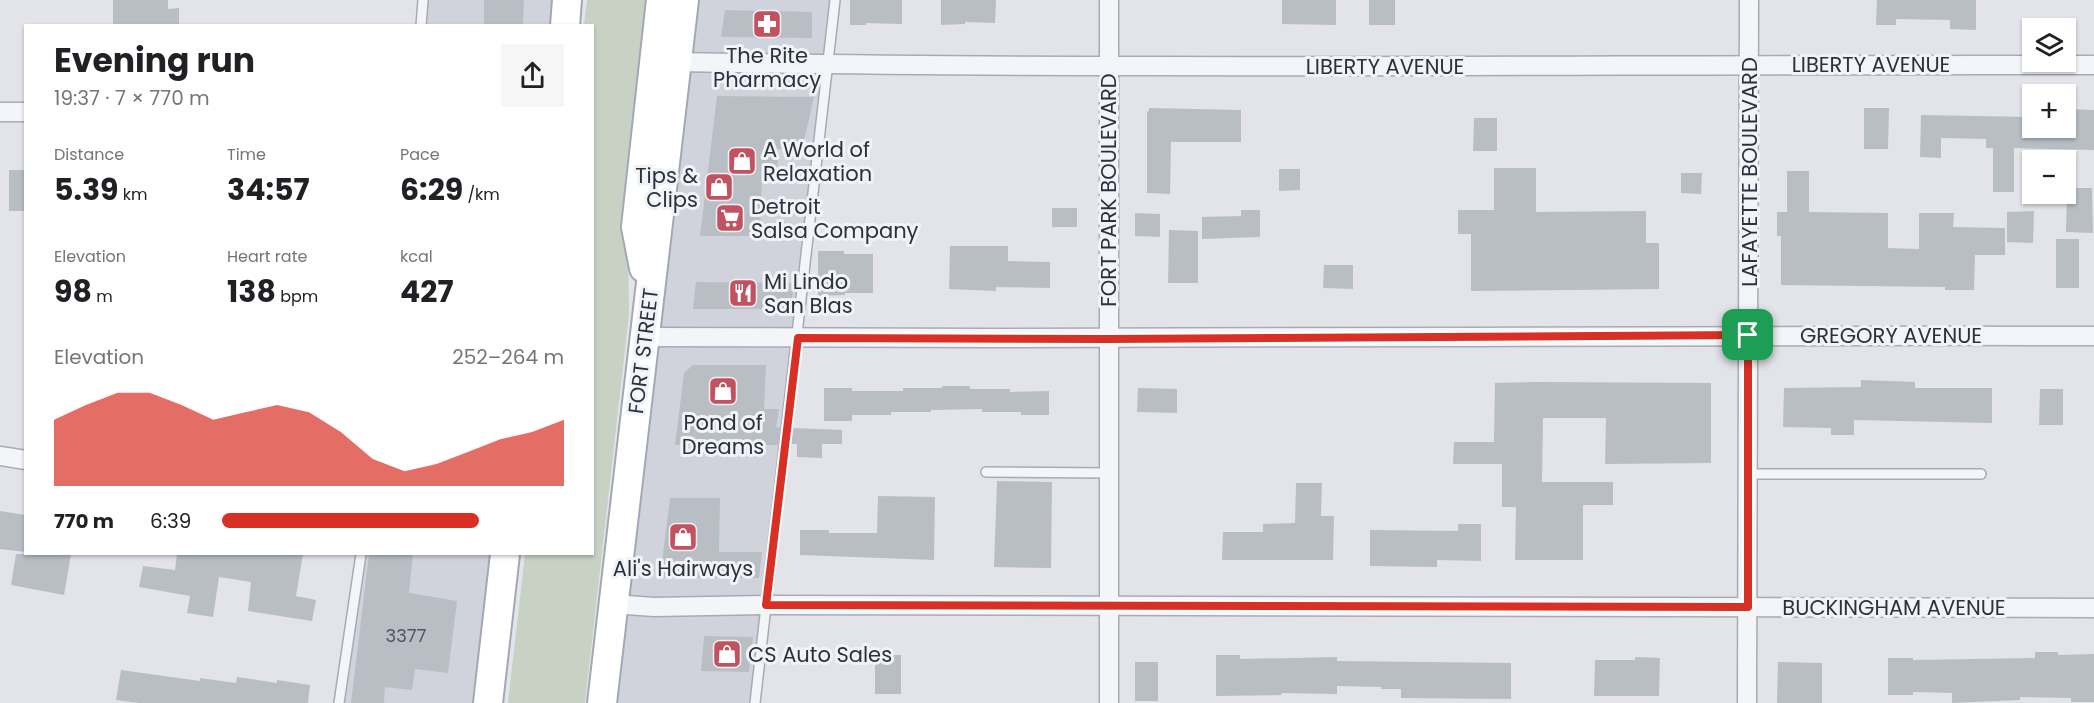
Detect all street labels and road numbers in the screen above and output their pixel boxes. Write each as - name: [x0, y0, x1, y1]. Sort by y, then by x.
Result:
- street label: LIBERTY AVENUE: [1792, 50, 1950, 79]
- street label: LIBERTY AVENUE: [1306, 52, 1464, 81]
- street label: LAFAYETTE BOULEVARD: [1735, 57, 1764, 287]
- street label: FORT PARK BOULEVARD: [1094, 73, 1123, 307]
- street label: FORT STREET: [621, 287, 665, 415]
- street label: GREGORY AVENUE: [1800, 321, 1982, 350]
- street label: BUCKINGHAM AVENUE: [1782, 593, 2006, 622]

